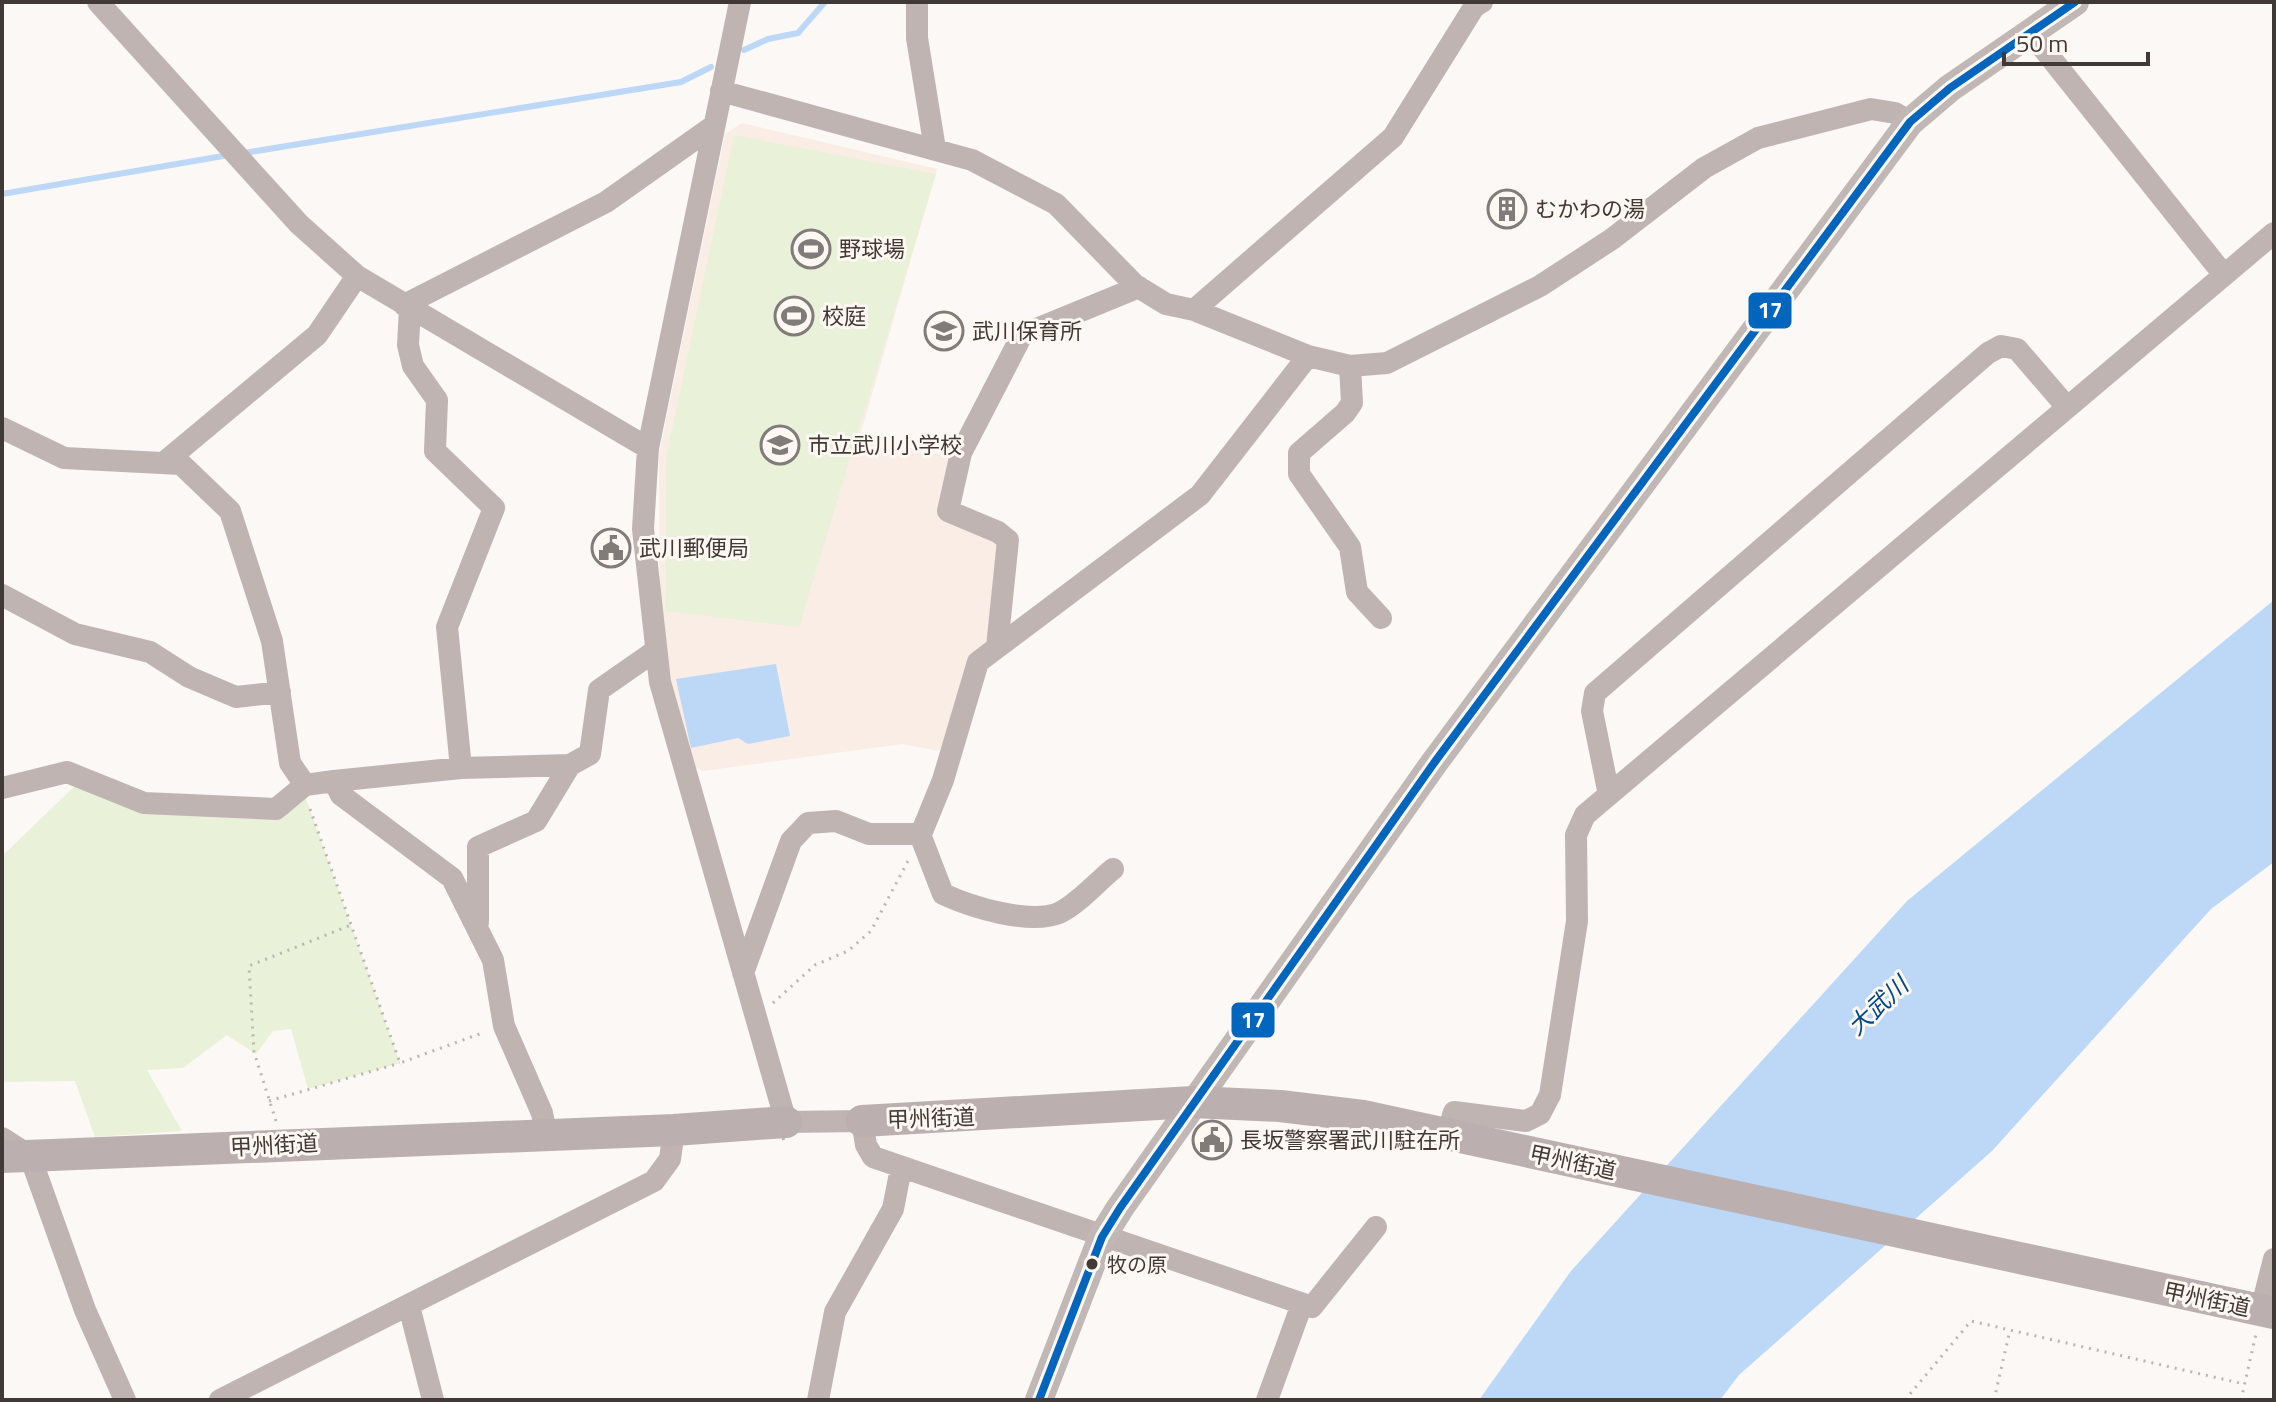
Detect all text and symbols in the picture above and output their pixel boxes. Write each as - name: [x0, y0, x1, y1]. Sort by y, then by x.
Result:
- scale bar: [2004, 16, 2148, 66]
- text: 50 m: [2016, 25, 2068, 61]
- building icon: むかわの湯: [1486, 188, 1528, 230]
- place label: むかわの湯: [1535, 192, 1645, 226]
- sports icon: 野球場: [790, 228, 832, 270]
- place label: 野球場: [839, 232, 905, 266]
- line badge: 17: [1747, 291, 1793, 330]
- text: 17: [1758, 293, 1782, 327]
- sports icon: 校庭: [773, 295, 815, 337]
- place label: 校庭: [822, 299, 866, 333]
- school or university icon: 武川保育所: [923, 310, 965, 352]
- place label: 武川保育所: [972, 314, 1082, 348]
- school or university icon: 市立武川小学校: [759, 424, 801, 466]
- place label: 市立武川小学校: [808, 428, 962, 462]
- public building icon: 武川郵便局: [590, 527, 632, 569]
- place label: 武川郵便局: [639, 531, 749, 565]
- water label: 大武川: [1839, 966, 1918, 1043]
- line badge: 17: [1230, 1001, 1276, 1039]
- text: 17: [1241, 1003, 1265, 1037]
- street label: 甲州街道: [886, 1099, 976, 1137]
- public building icon: 長坂警察署武川駐在所: [1191, 1119, 1233, 1161]
- place label: 長坂警察署武川駐在所: [1240, 1123, 1460, 1157]
- street label: 甲州街道: [229, 1126, 319, 1164]
- street label: 甲州街道: [1526, 1136, 1620, 1188]
- place label: 牧の原: [1107, 1249, 1167, 1280]
- marker: 牧の原: [1084, 1256, 1100, 1272]
- street label: 甲州街道: [2160, 1273, 2254, 1325]

